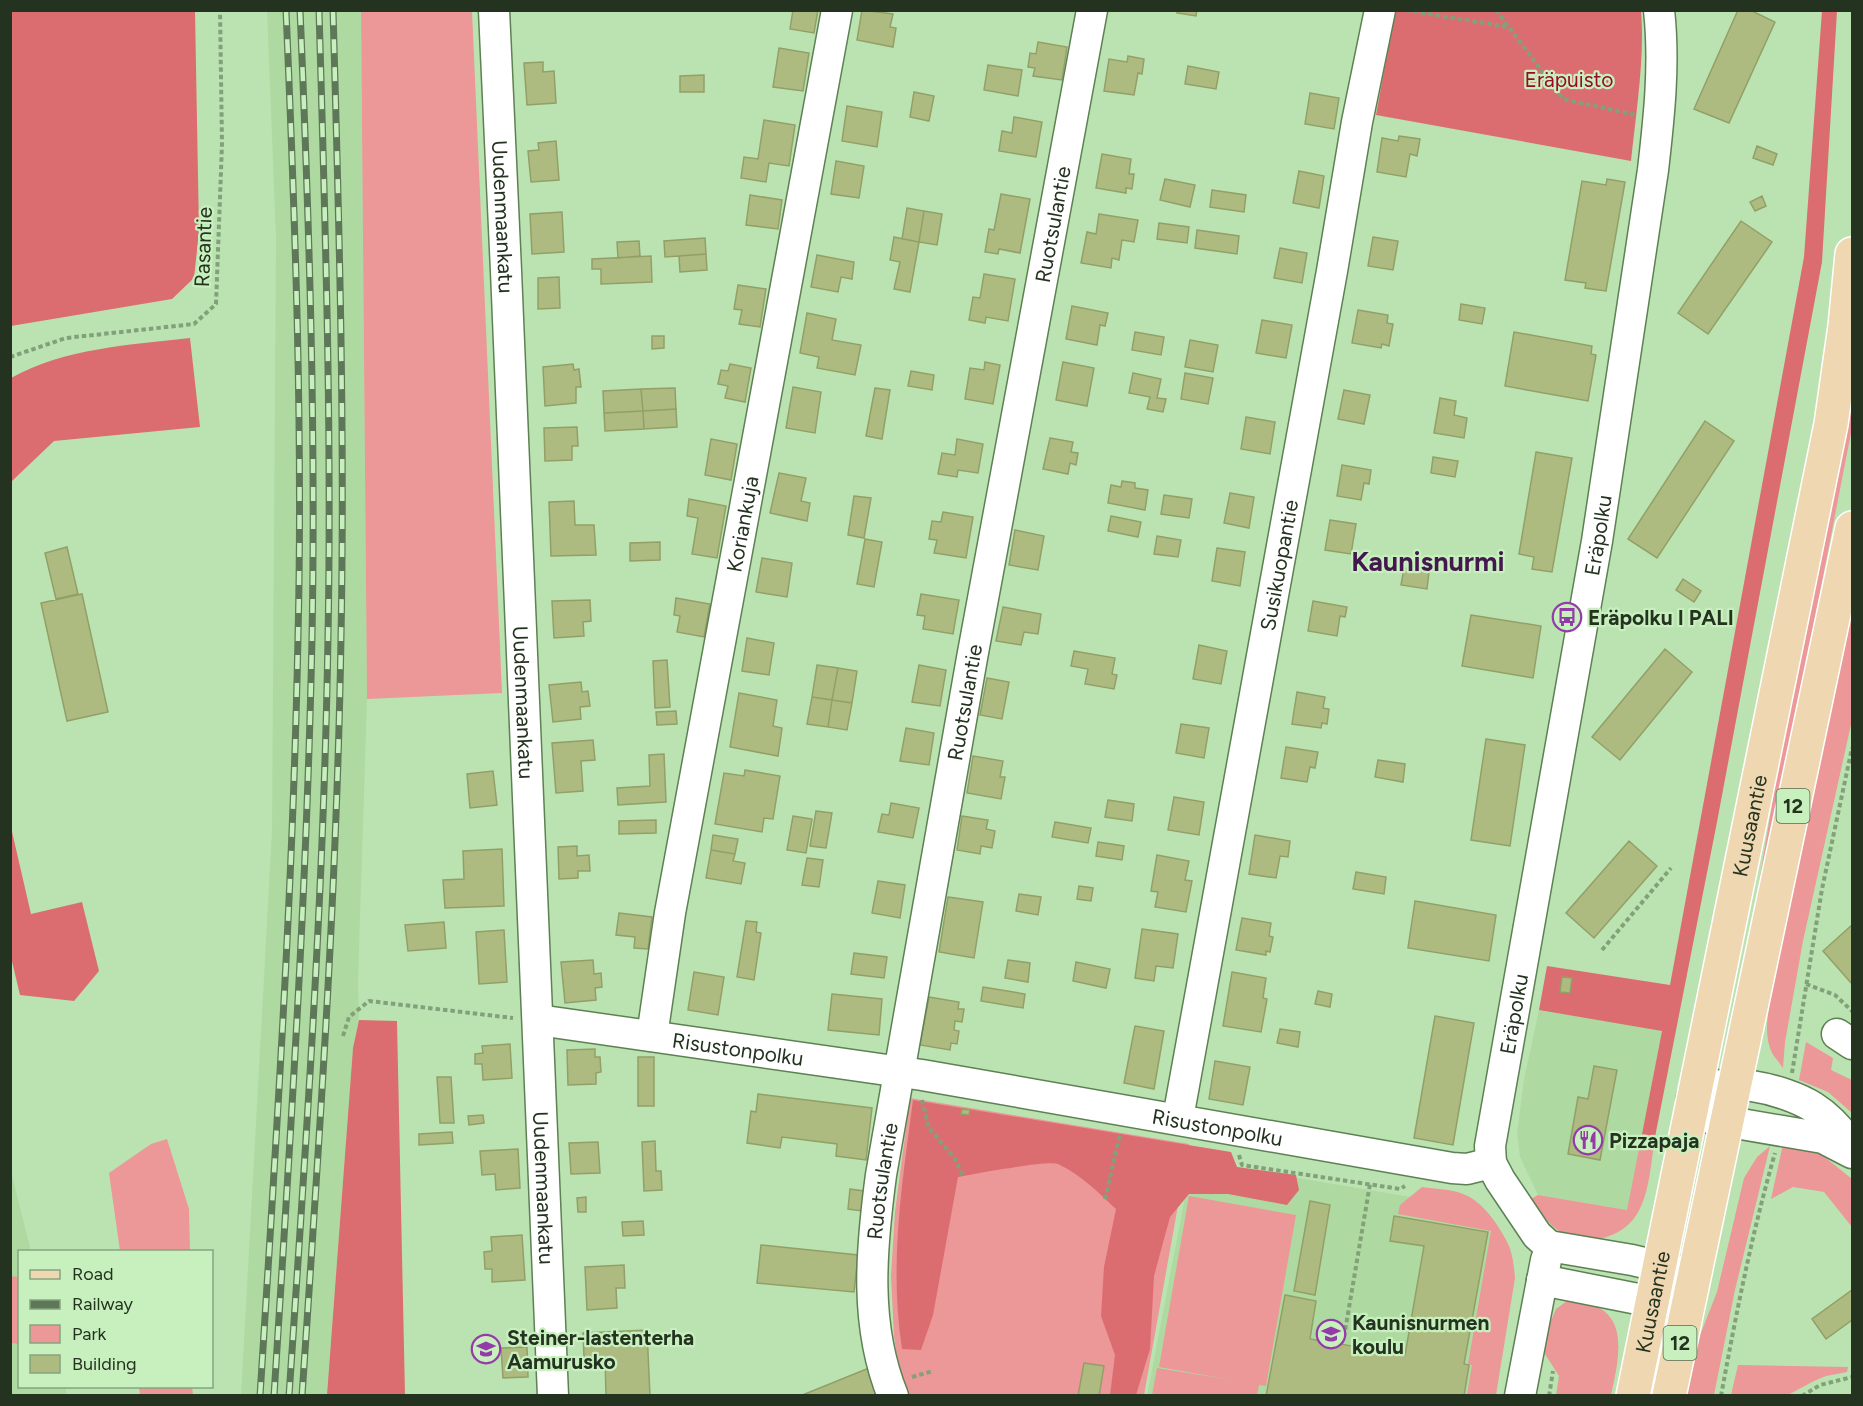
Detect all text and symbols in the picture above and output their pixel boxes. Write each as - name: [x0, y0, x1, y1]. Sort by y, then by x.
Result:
- park label: Eräpuisto: [1524, 67, 1614, 92]
- street label: Uudenmaankatu: [487, 140, 519, 294]
- street label: Ruotsulantie: [1029, 164, 1075, 285]
- street label: Rasantie: [189, 206, 217, 288]
- street label: Koriankuja: [721, 474, 763, 574]
- street label: Eräpolku: [1579, 493, 1616, 578]
- street label: Susikuopantie: [1254, 498, 1303, 633]
- district label: Kaunisnurmi: [1351, 545, 1505, 578]
- bus stop icon: Eräpolku I PALI: [1551, 601, 1583, 633]
- place label: Eräpolku I PALI: [1588, 605, 1734, 630]
- street label: Uudenmaankatu: [508, 625, 540, 780]
- street label: Ruotsulantie: [942, 642, 987, 762]
- street label: Kuusaantie: [1727, 773, 1772, 879]
- road number: 12: [1776, 789, 1810, 823]
- street label: Eräpolku: [1494, 972, 1533, 1056]
- street label: Risustonpolku: [671, 1027, 805, 1070]
- street label: Risustonpolku: [1150, 1103, 1285, 1151]
- street label: Uudenmaankatu: [529, 1111, 560, 1265]
- street label: Ruotsulantie: [861, 1121, 902, 1241]
- restaurant icon: Pizzapaja: [1572, 1124, 1604, 1156]
- place label: Pizzapaja: [1609, 1128, 1700, 1153]
- street label: Kuusaantie: [1630, 1249, 1675, 1355]
- legend: [18, 1250, 213, 1388]
- text: Road: [72, 1263, 113, 1285]
- text: Railway: [72, 1293, 134, 1315]
- place label: Kaunisnurmen koulu: [1352, 1310, 1489, 1359]
- school or university icon: Kaunisnurmen koulu: [1315, 1318, 1347, 1350]
- text: Park: [72, 1323, 107, 1345]
- place label: Steiner-lastenterha Aamurusko: [507, 1325, 694, 1374]
- road number: 12: [1664, 1326, 1696, 1360]
- school or university icon: Steiner-lastenterha Aamurusko: [470, 1333, 502, 1365]
- text: Building: [72, 1353, 137, 1375]

